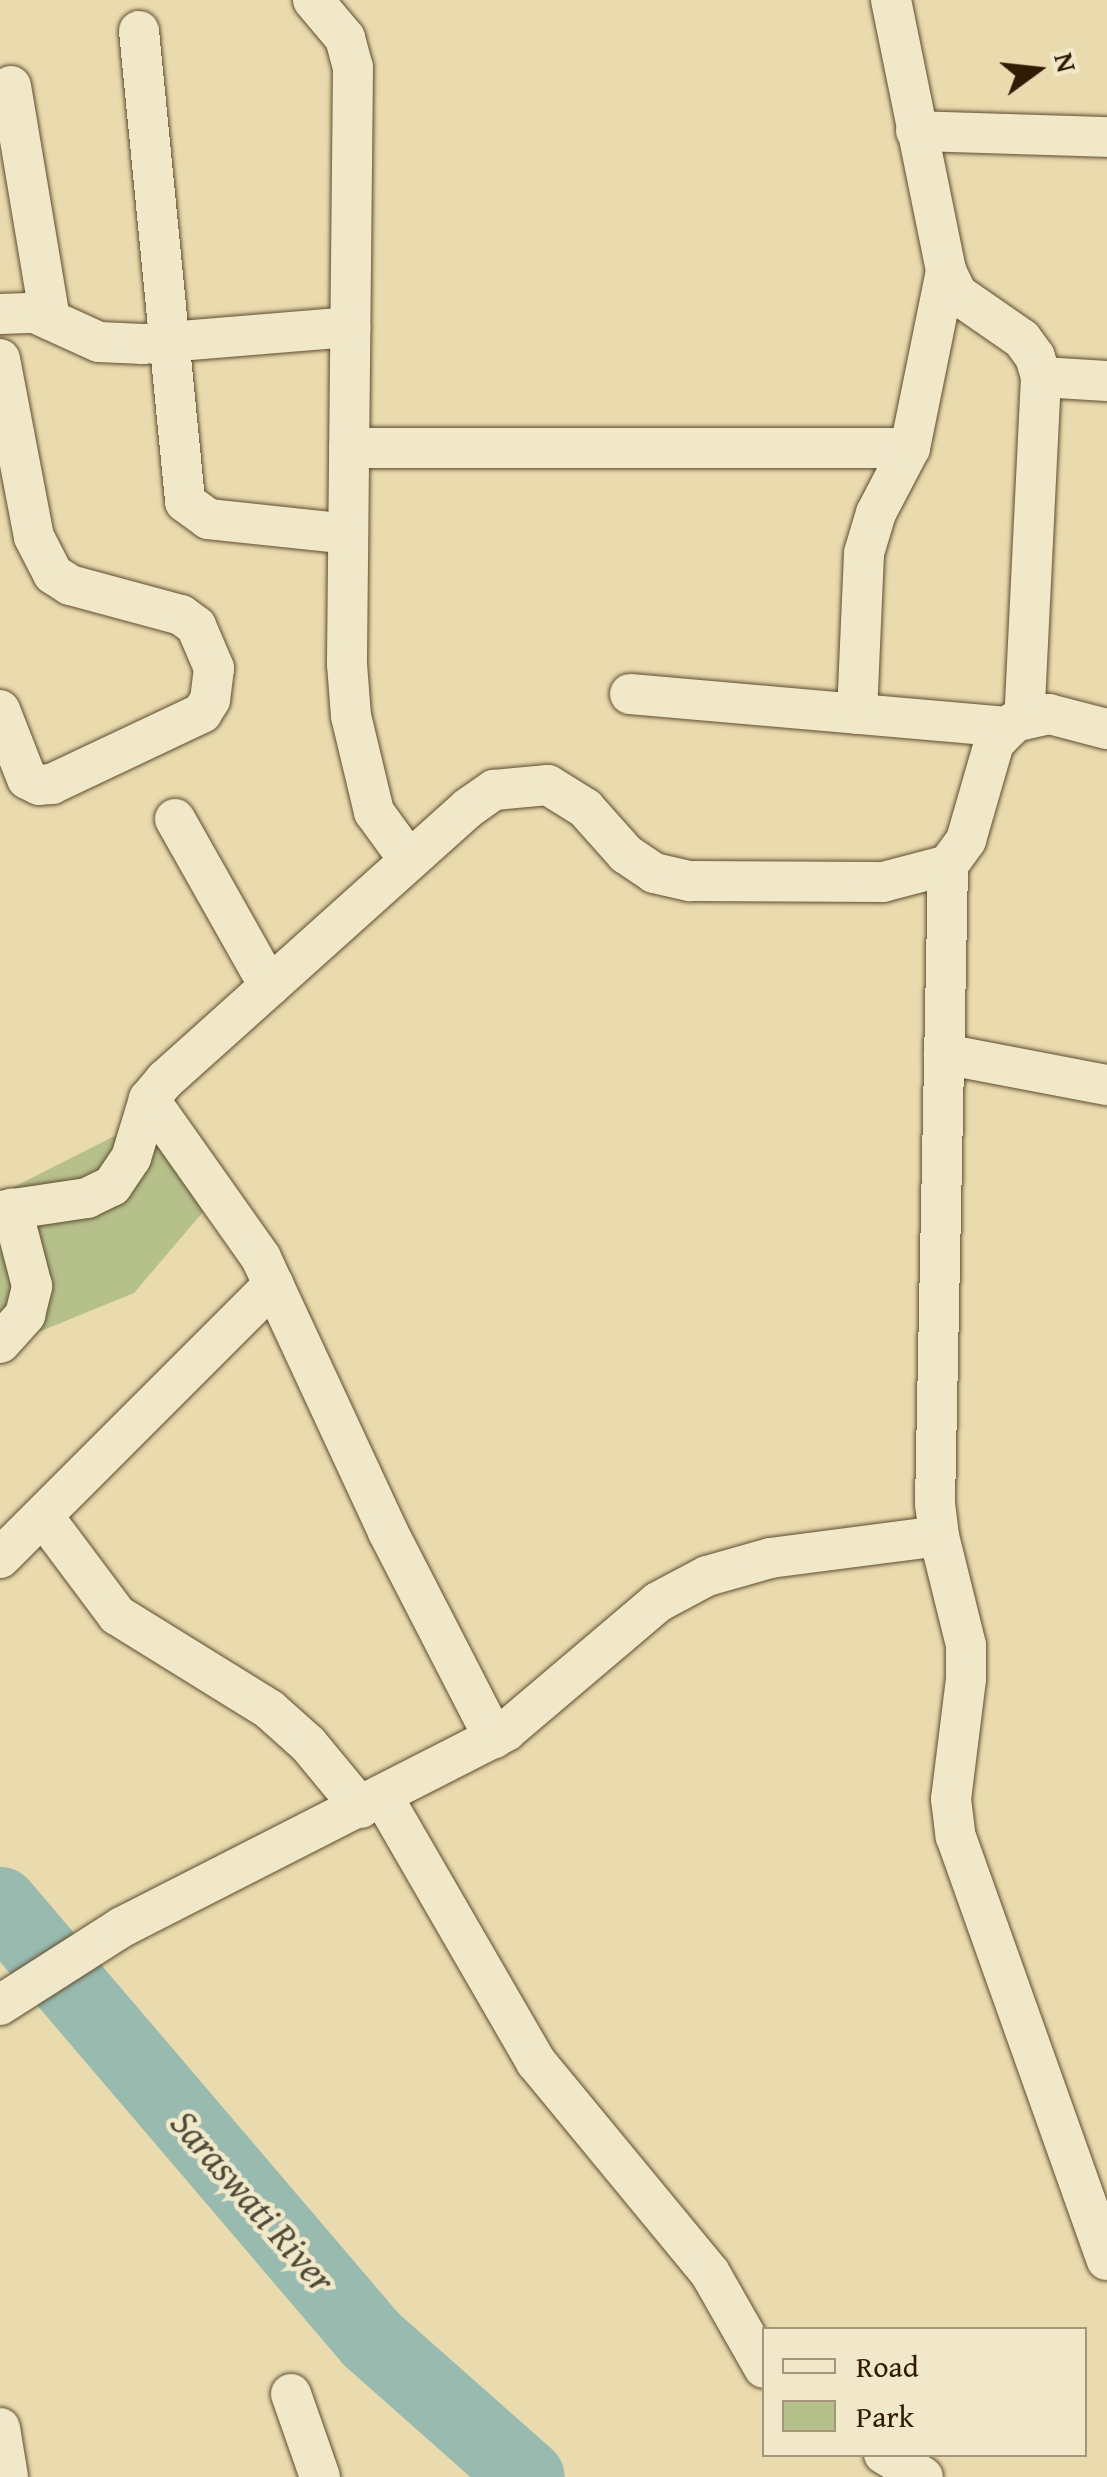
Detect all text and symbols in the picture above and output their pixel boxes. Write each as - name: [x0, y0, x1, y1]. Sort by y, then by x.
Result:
- north arrow: [987, 20, 1087, 120]
- text: N: [1044, 48, 1089, 76]
- water label: Saraswati River: [161, 2100, 345, 2302]
- legend: [762, 2327, 1087, 2457]
- text: Road: [856, 2344, 919, 2388]
- text: Park: [856, 2394, 914, 2438]

